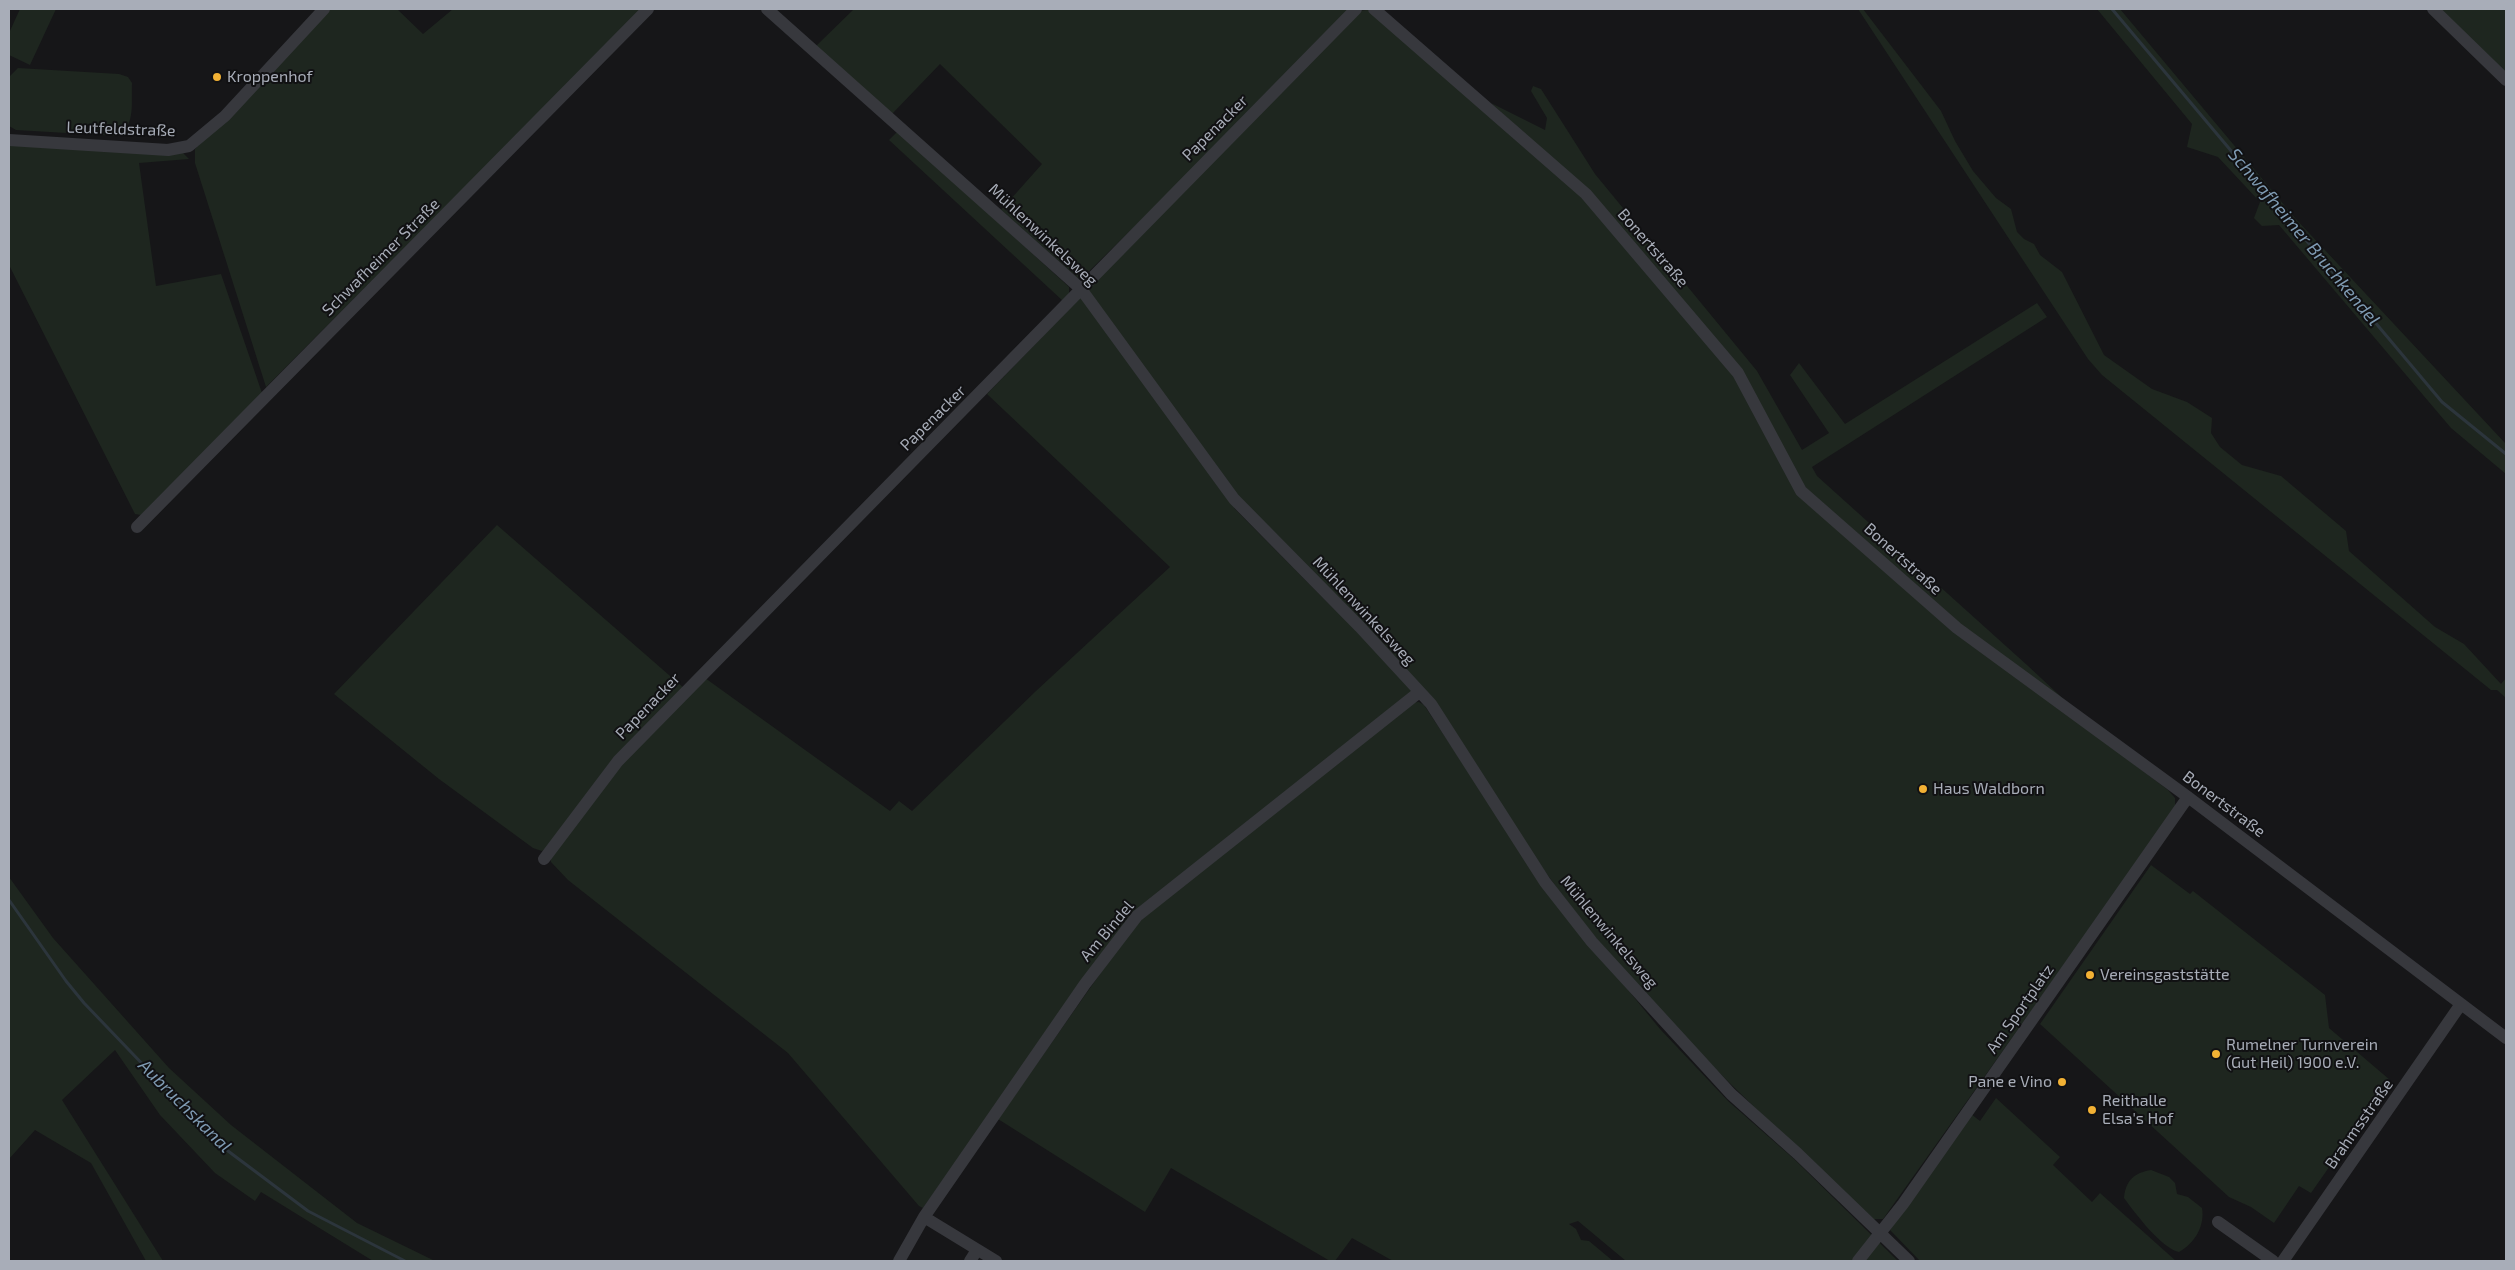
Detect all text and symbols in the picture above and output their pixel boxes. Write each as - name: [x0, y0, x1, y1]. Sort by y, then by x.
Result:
- place label: Kroppenhof: [227, 67, 313, 87]
- marker: Kroppenhof: [211, 71, 223, 83]
- street label: Papenacker: [1178, 91, 1252, 165]
- street label: Leutfeldstraße: [66, 117, 176, 141]
- water label: Schwafheimer Bruchkendel: [2223, 144, 2385, 330]
- street label: Mühlenwinkelsweg: [985, 180, 1101, 290]
- street label: Schwafheimer Straße: [318, 194, 444, 320]
- street label: Bonertstraße: [1614, 205, 1692, 291]
- street label: Papenacker: [896, 381, 970, 455]
- street label: Bonertstraße: [1860, 519, 1946, 599]
- street label: Mühlenwinkelsweg: [1309, 553, 1419, 669]
- street label: Papenacker: [612, 669, 684, 743]
- street label: Bonertstraße: [2179, 767, 2269, 841]
- place label: Haus Waldborn: [1933, 779, 2045, 799]
- marker: Haus Waldborn: [1917, 783, 1929, 795]
- street label: Mühlenwinkelsweg: [1556, 872, 1662, 992]
- street label: Am Bindel: [1076, 897, 1138, 965]
- street label: Am Sportplatz: [1982, 961, 2058, 1057]
- place label: Vereinsgaststätte: [2100, 965, 2230, 985]
- marker: Vereinsgaststätte: [2084, 969, 2096, 981]
- place label: Rumelner Turnverein (Gut Heil) 1900 e.V.: [2226, 1035, 2378, 1073]
- marker: Rumelner Turnverein (Gut Heil) 1900 e.V.: [2210, 1048, 2222, 1060]
- water label: Aubruchskanal: [134, 1055, 236, 1157]
- place label: Pane e Vino: [1968, 1072, 2052, 1092]
- street label: Brahmsstraße: [2321, 1075, 2397, 1173]
- marker: Pane e Vino: [2056, 1076, 2068, 1088]
- place label: Reithalle Elsa's Hof: [2102, 1091, 2173, 1129]
- marker: Reithalle Elsa's Hof: [2086, 1104, 2098, 1116]

